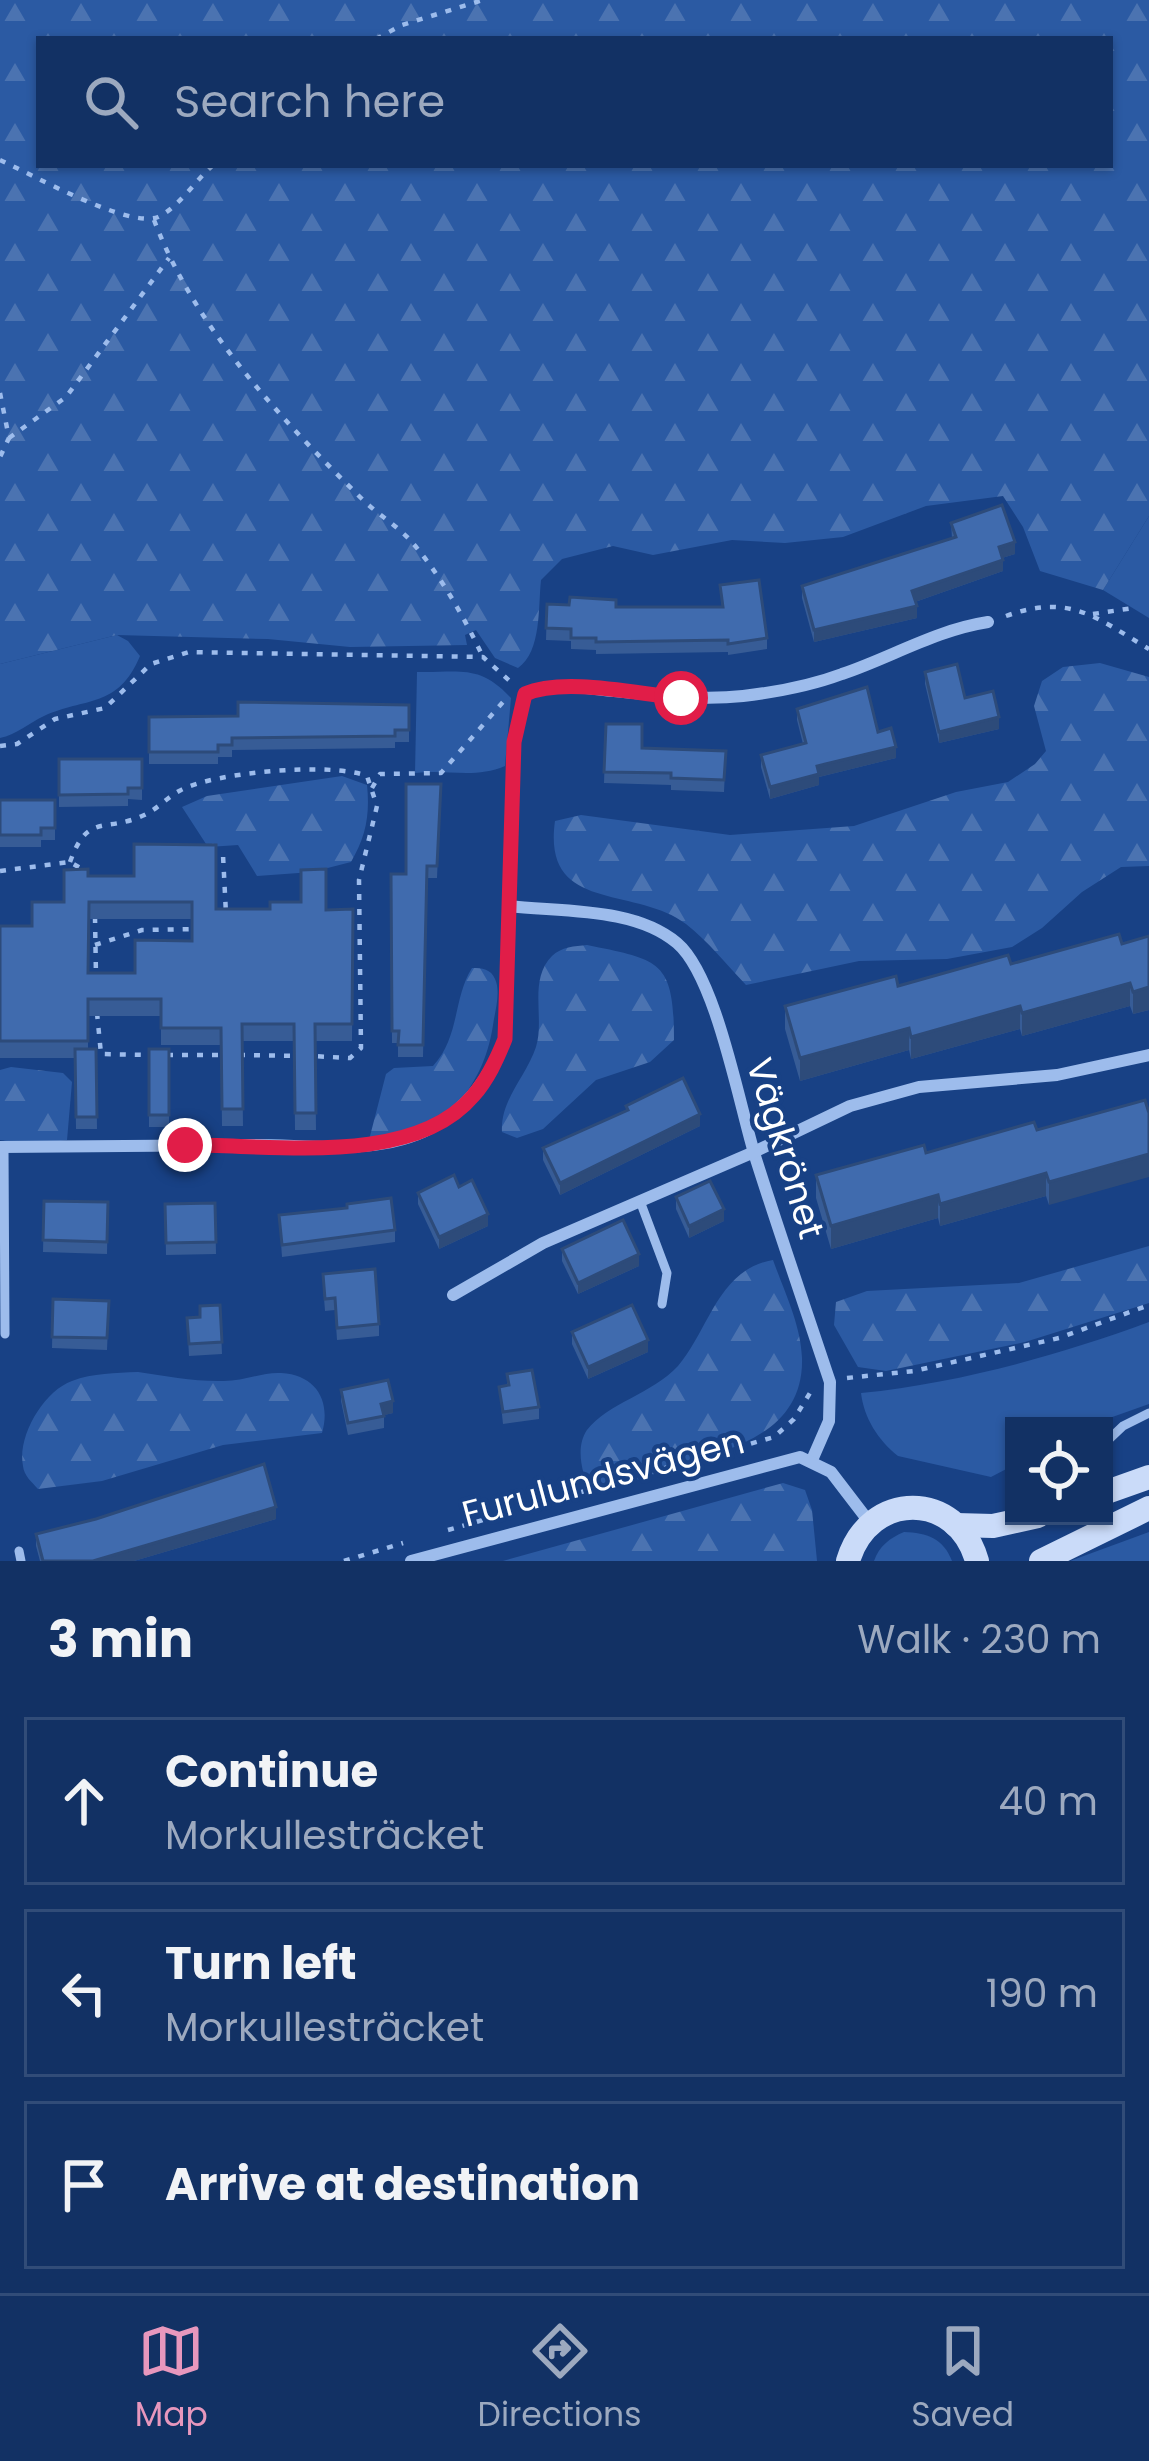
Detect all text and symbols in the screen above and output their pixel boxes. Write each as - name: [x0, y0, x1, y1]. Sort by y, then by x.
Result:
- search box: [36, 36, 1113, 168]
- icon: search: [78, 69, 144, 135]
- text: Search here: [174, 70, 445, 133]
- route start: [654, 671, 708, 725]
- street label: Vägkrönet: [734, 1052, 837, 1245]
- route end: [158, 1118, 212, 1172]
- street label: Furulundsvägen: [456, 1415, 750, 1540]
- map controls: [1005, 1417, 1113, 1525]
- button: locate: [1005, 1417, 1113, 1525]
- text: 3 min: [48, 1603, 193, 1675]
- text: Walk · 230 m: [857, 1612, 1101, 1667]
- text: Continue: [165, 1740, 378, 1803]
- icon: ahead: [51, 1768, 117, 1834]
- text: 40 m: [998, 1774, 1098, 1829]
- text: Morkullesträcket: [165, 1808, 484, 1863]
- text: Turn left: [165, 1932, 357, 1995]
- icon: left: [51, 1960, 117, 2026]
- text: 190 m: [986, 1966, 1098, 2021]
- text: Morkullesträcket: [165, 2000, 484, 2055]
- icon: arrive: [51, 2152, 117, 2218]
- text: Arrive at destination: [165, 2153, 640, 2216]
- tab: Map: [135, 2318, 208, 2440]
- tab: Directions: [478, 2318, 641, 2440]
- tab: Saved: [911, 2318, 1014, 2440]

